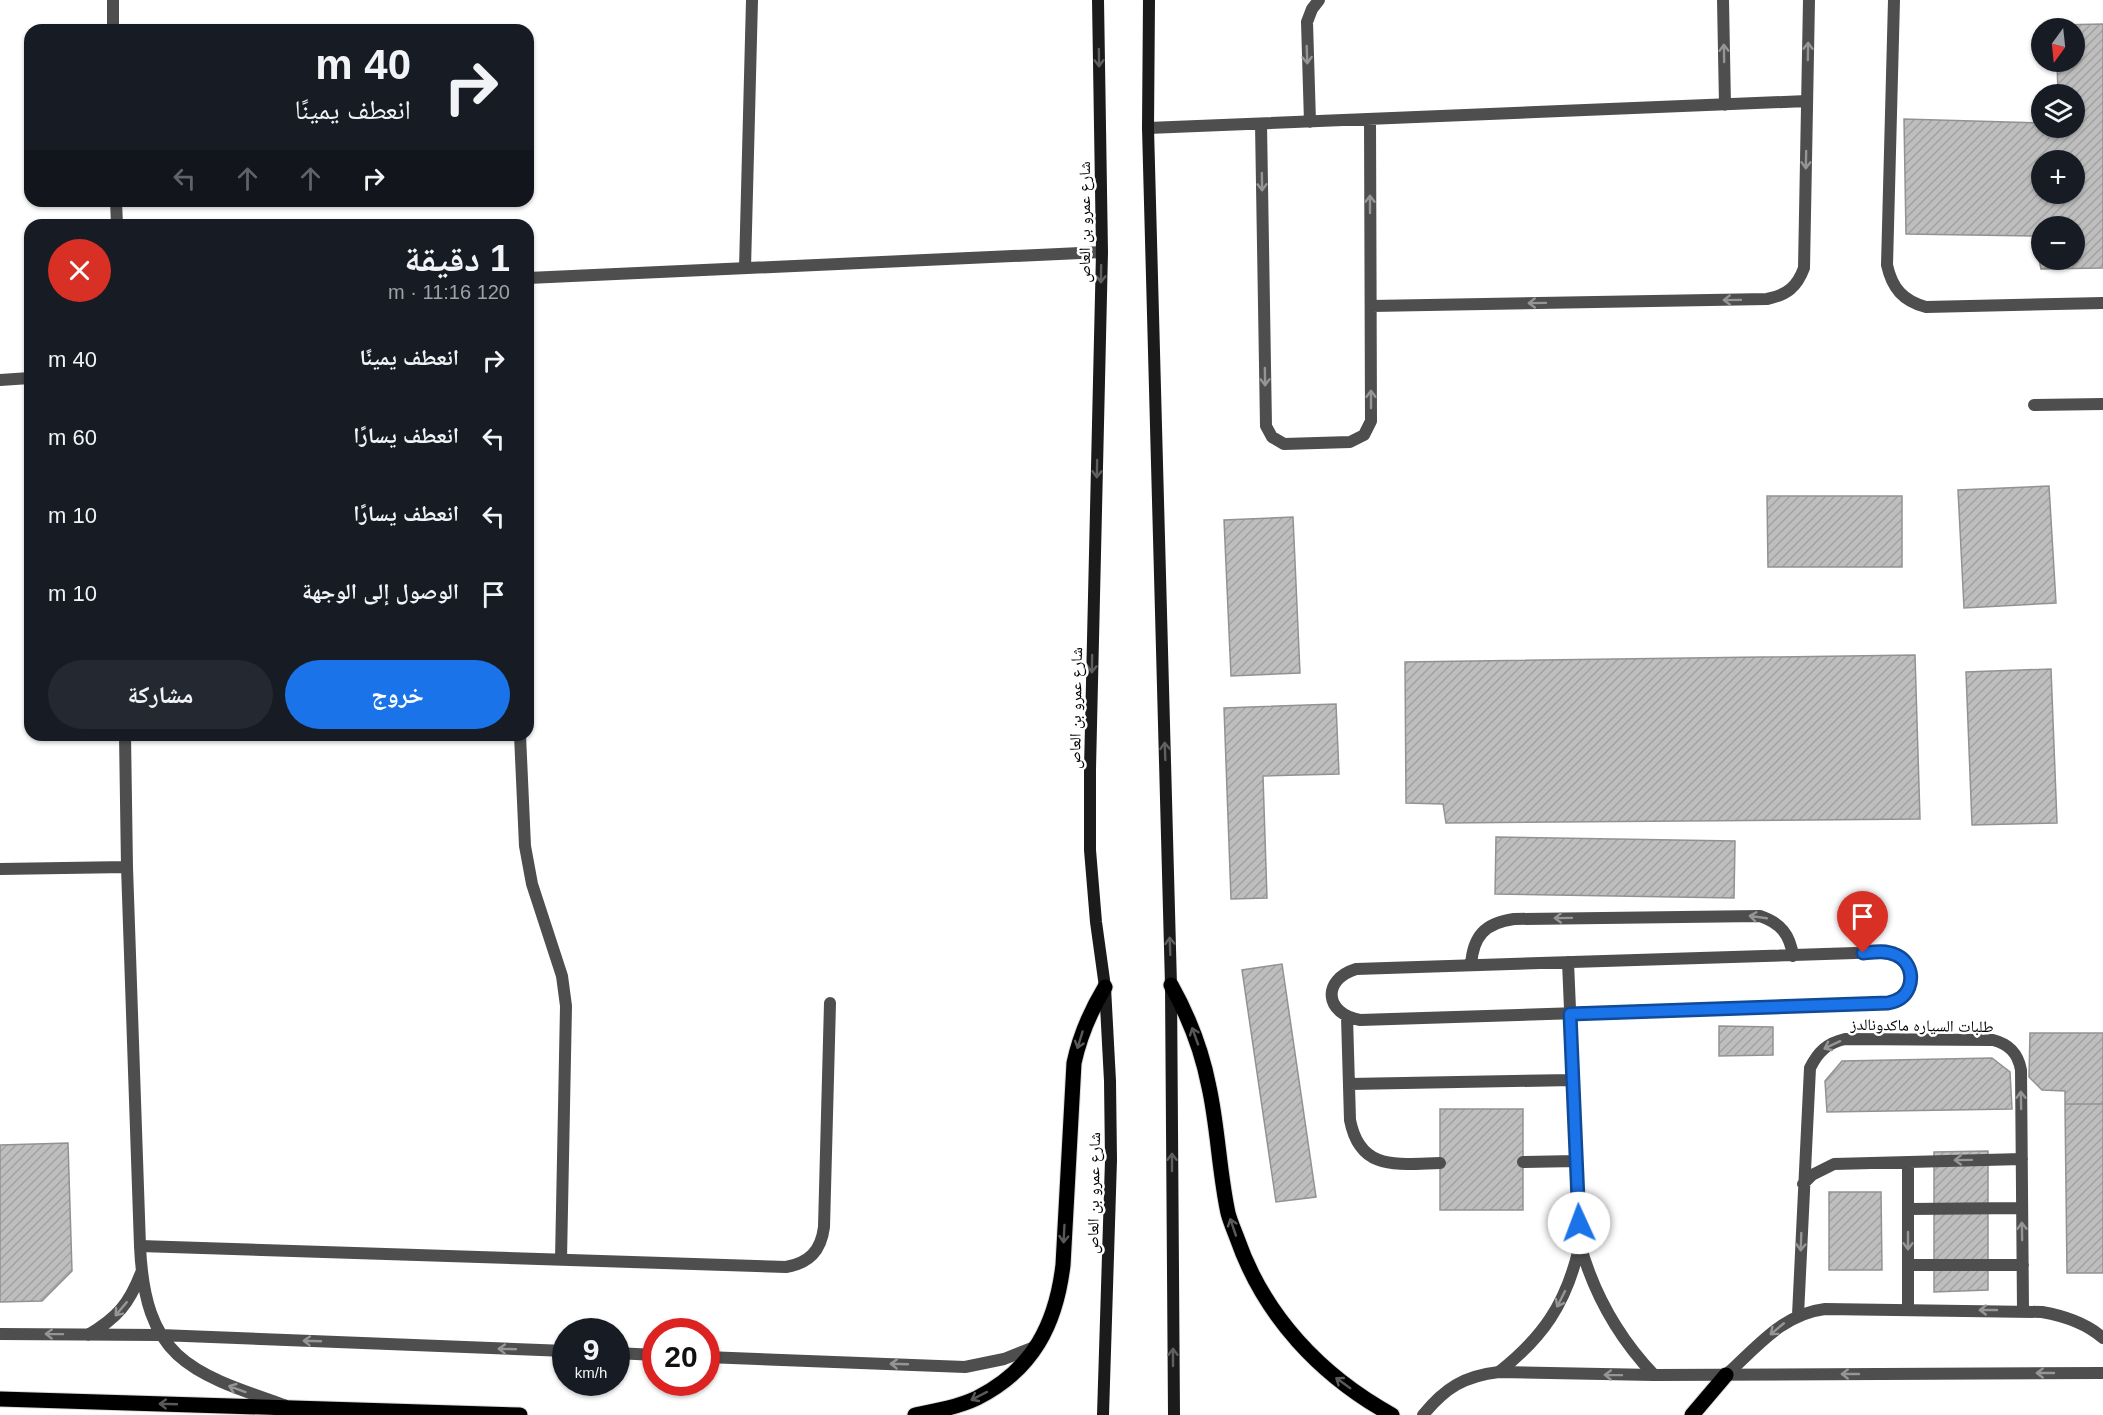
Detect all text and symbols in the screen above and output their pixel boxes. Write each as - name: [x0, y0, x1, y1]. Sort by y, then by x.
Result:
- north arrow: [2031, 18, 2085, 72]
- map controls: [2031, 18, 2085, 270]
- text: 40 m: [315, 41, 411, 88]
- one-way arrow: [1802, 41, 1814, 61]
- one-way arrow: [1718, 43, 1730, 63]
- one-way arrow: [1302, 44, 1313, 64]
- icon: right: [432, 48, 510, 126]
- one-way arrow: [1093, 48, 1105, 68]
- button: layers: [2031, 84, 2085, 138]
- text: انعطف يمينًا: [295, 95, 411, 125]
- one-way arrow: [1800, 149, 1812, 169]
- button: +: [2031, 150, 2085, 204]
- street label: شارع عمرو بن العاص: [1076, 161, 1095, 283]
- icon: left: [168, 162, 201, 195]
- icon: ahead: [231, 162, 264, 195]
- icon: ahead: [294, 162, 327, 195]
- icon: right: [357, 162, 390, 195]
- one-way arrow: [1256, 172, 1268, 192]
- one-way arrow: [1364, 195, 1376, 215]
- button: −: [2031, 216, 2085, 270]
- text: 1 دقيقة: [404, 238, 510, 279]
- button: close: [48, 239, 111, 302]
- one-way arrow: [1096, 264, 1107, 284]
- text: 120 m · 11:16: [388, 281, 510, 303]
- one-way arrow: [1723, 294, 1743, 306]
- one-way arrow: [1528, 298, 1548, 309]
- icon: right: [477, 344, 510, 377]
- text: انعطف يمينًا: [360, 345, 459, 370]
- text: 40 m: [48, 347, 97, 372]
- one-way arrow: [1260, 367, 1271, 387]
- one-way arrow: [1365, 390, 1377, 410]
- icon: left: [477, 422, 510, 455]
- text: انعطف يسارًا: [353, 423, 459, 448]
- text: 60 m: [48, 425, 97, 450]
- one-way arrow: [1091, 459, 1103, 479]
- icon: left: [477, 500, 510, 533]
- text: انعطف يسارًا: [353, 501, 459, 526]
- text: 10 m: [48, 503, 97, 528]
- icon: arrive: [477, 578, 510, 611]
- text: الوصول إلى الوجهة: [302, 579, 459, 604]
- text: 10 m: [48, 581, 97, 606]
- street label: شارع عمرو بن العاص: [1066, 647, 1087, 769]
- one-way arrow: [1087, 654, 1098, 674]
- button: مشاركة: [48, 660, 273, 729]
- button: خروج: [285, 660, 510, 729]
- one-way arrow: [1159, 741, 1171, 761]
- pin: [1837, 891, 1888, 953]
- icon: arrive: [1846, 900, 1879, 933]
- one-way arrow: [1554, 912, 1574, 924]
- one-way arrow: [1749, 912, 1768, 923]
- one-way arrow: [1165, 936, 1176, 956]
- street label: طلبات السياره ماكدونالدز: [1849, 1016, 1994, 1036]
- one-way arrow: [1188, 1027, 1199, 1046]
- one-way arrow: [1074, 1030, 1085, 1049]
- one-way arrow: [1823, 1039, 1841, 1051]
- one-way arrow: [2015, 1091, 2027, 1111]
- street label: شارع عمرو بن العاص: [1084, 1132, 1105, 1254]
- one-way arrow: [1166, 1152, 1178, 1172]
- one-way arrow: [1954, 1154, 1974, 1166]
- position arrow: [1547, 1191, 1611, 1255]
- one-way arrow: [1227, 1218, 1238, 1237]
- one-way arrow: [2016, 1221, 2028, 1241]
- one-way arrow: [1059, 1223, 1070, 1243]
- one-way arrow: [1902, 1231, 1914, 1251]
- one-way arrow: [1795, 1232, 1806, 1252]
- one-way arrow: [1555, 1290, 1567, 1308]
- one-way arrow: [114, 1301, 128, 1316]
- one-way arrow: [1979, 1304, 1999, 1316]
- speed limit sign: 20: [642, 1318, 720, 1396]
- one-way arrow: [1769, 1322, 1785, 1335]
- one-way arrow: [45, 1328, 65, 1340]
- text: 9: [583, 1333, 599, 1366]
- one-way arrow: [303, 1336, 323, 1347]
- one-way arrow: [498, 1343, 518, 1354]
- one-way arrow: [1167, 1347, 1178, 1367]
- one-way arrow: [889, 1359, 909, 1370]
- text: km/h: [575, 1364, 607, 1381]
- one-way arrow: [2035, 1367, 2055, 1379]
- one-way arrow: [1840, 1368, 1860, 1380]
- one-way arrow: [1603, 1369, 1623, 1380]
- one-way arrow: [1336, 1377, 1352, 1390]
- one-way arrow: [228, 1382, 247, 1393]
- one-way arrow: [971, 1390, 988, 1402]
- one-way arrow: [158, 1398, 178, 1410]

